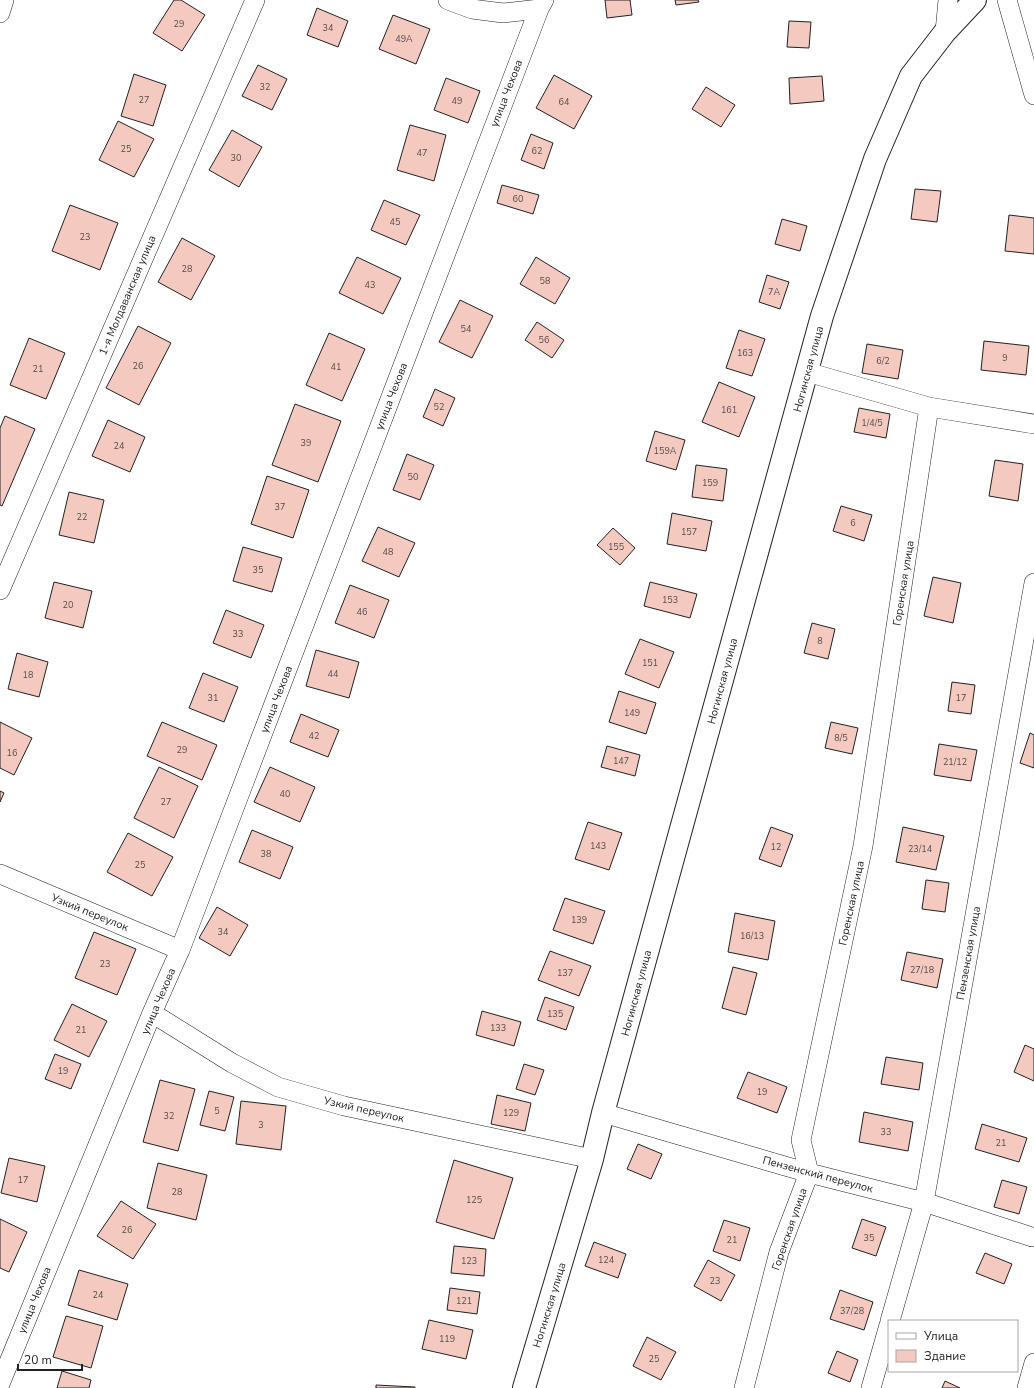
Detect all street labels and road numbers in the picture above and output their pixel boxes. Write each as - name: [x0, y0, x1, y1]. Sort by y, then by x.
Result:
- street label: улица Чехова: [487, 57, 526, 129]
- street label: 1-я Молдаванская улица: [95, 233, 160, 358]
- street label: Ногинская улица: [790, 324, 827, 414]
- street label: улица Чехова: [372, 360, 411, 432]
- street label: Горенская улица: [889, 539, 918, 627]
- street label: Ногинская улица: [704, 636, 741, 726]
- street label: улица Чехова: [257, 663, 296, 735]
- street label: Горенская улица: [835, 859, 868, 947]
- street label: Узкий переулок: [48, 890, 131, 935]
- street label: Пензенская улица: [953, 905, 984, 1001]
- street label: Ногинская улица: [618, 948, 655, 1038]
- street label: улица Чехова: [138, 966, 179, 1037]
- street label: Узкий переулок: [321, 1093, 406, 1126]
- street label: Пензенский переулок: [761, 1153, 875, 1197]
- street label: Горенская улица: [768, 1186, 811, 1272]
- street label: Ногинская улица: [529, 1261, 570, 1350]
- street label: улица Чехова: [14, 1265, 55, 1336]

